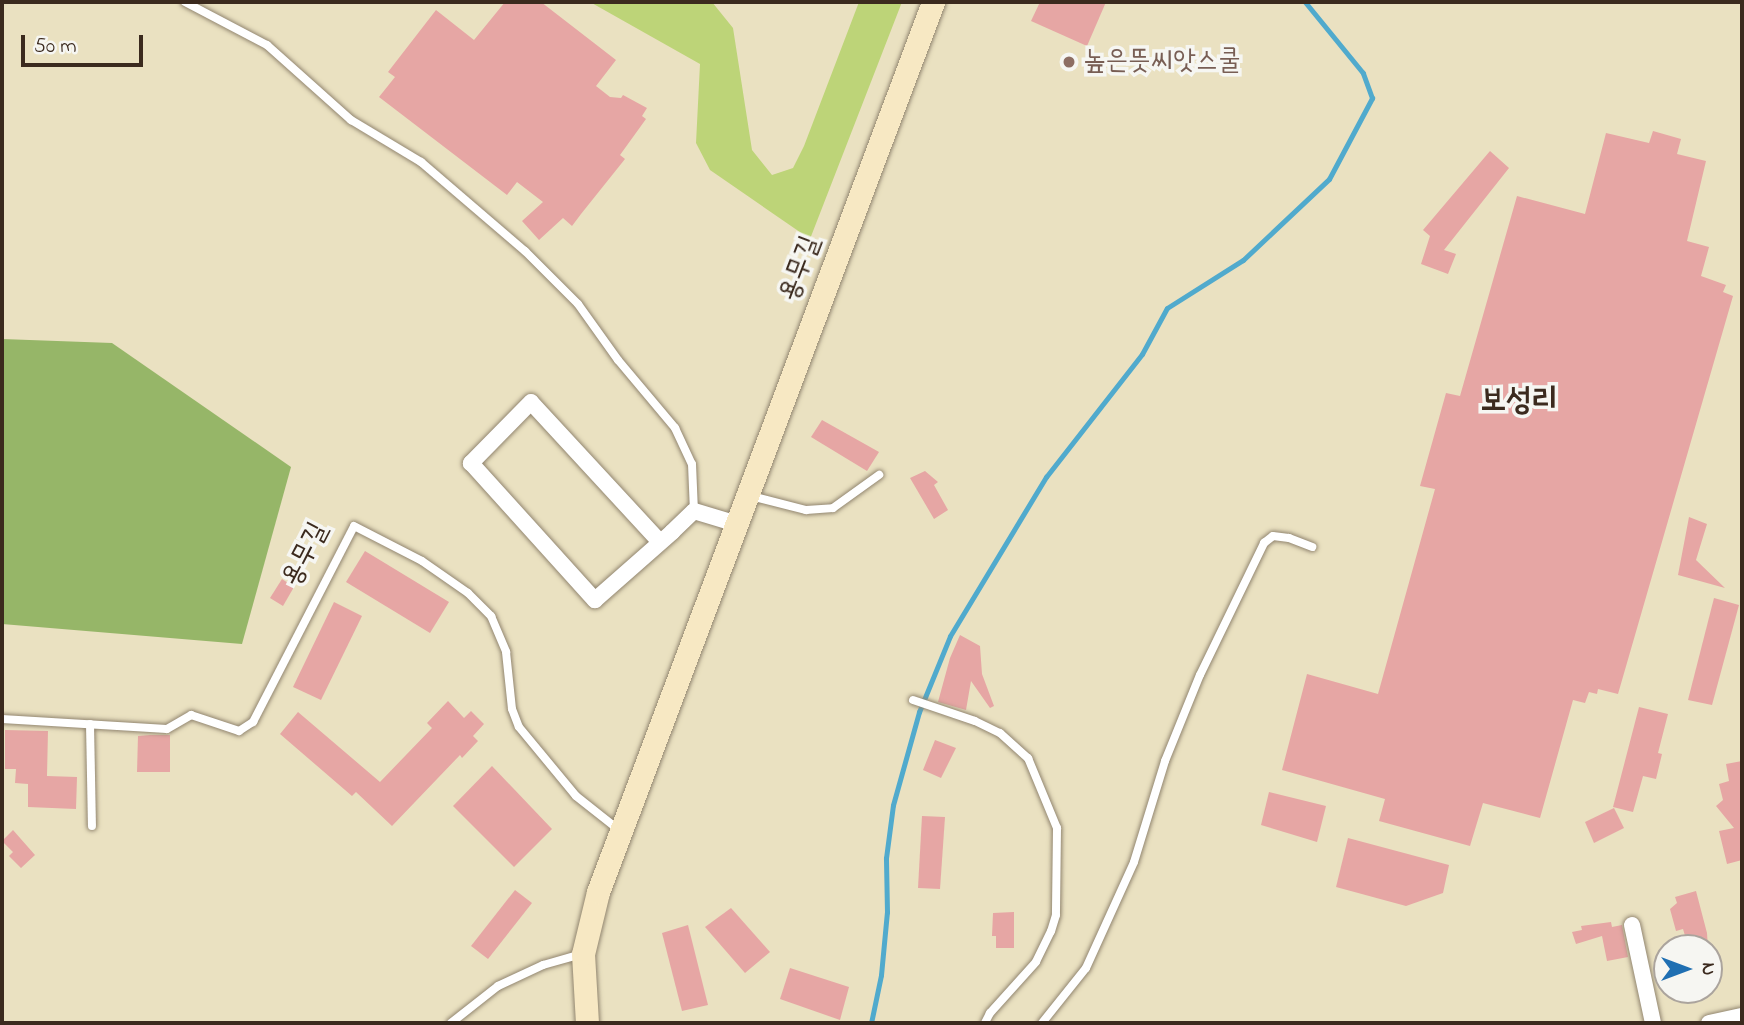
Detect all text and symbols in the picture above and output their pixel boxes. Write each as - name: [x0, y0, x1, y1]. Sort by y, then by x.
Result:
- scale bar: [24, 21, 147, 65]
- text: 50 m: [34, 32, 77, 62]
- place label: 높은뜻씨앗스쿨: [1083, 45, 1241, 79]
- marker: 높은뜻씨앗스쿨: [1061, 54, 1077, 70]
- street label: 용무길: [773, 231, 829, 307]
- district label: 보성리: [1480, 383, 1558, 421]
- street label: 용무길: [276, 517, 336, 593]
- north arrow: [1653, 934, 1723, 1004]
- text: N: [1694, 963, 1721, 975]

